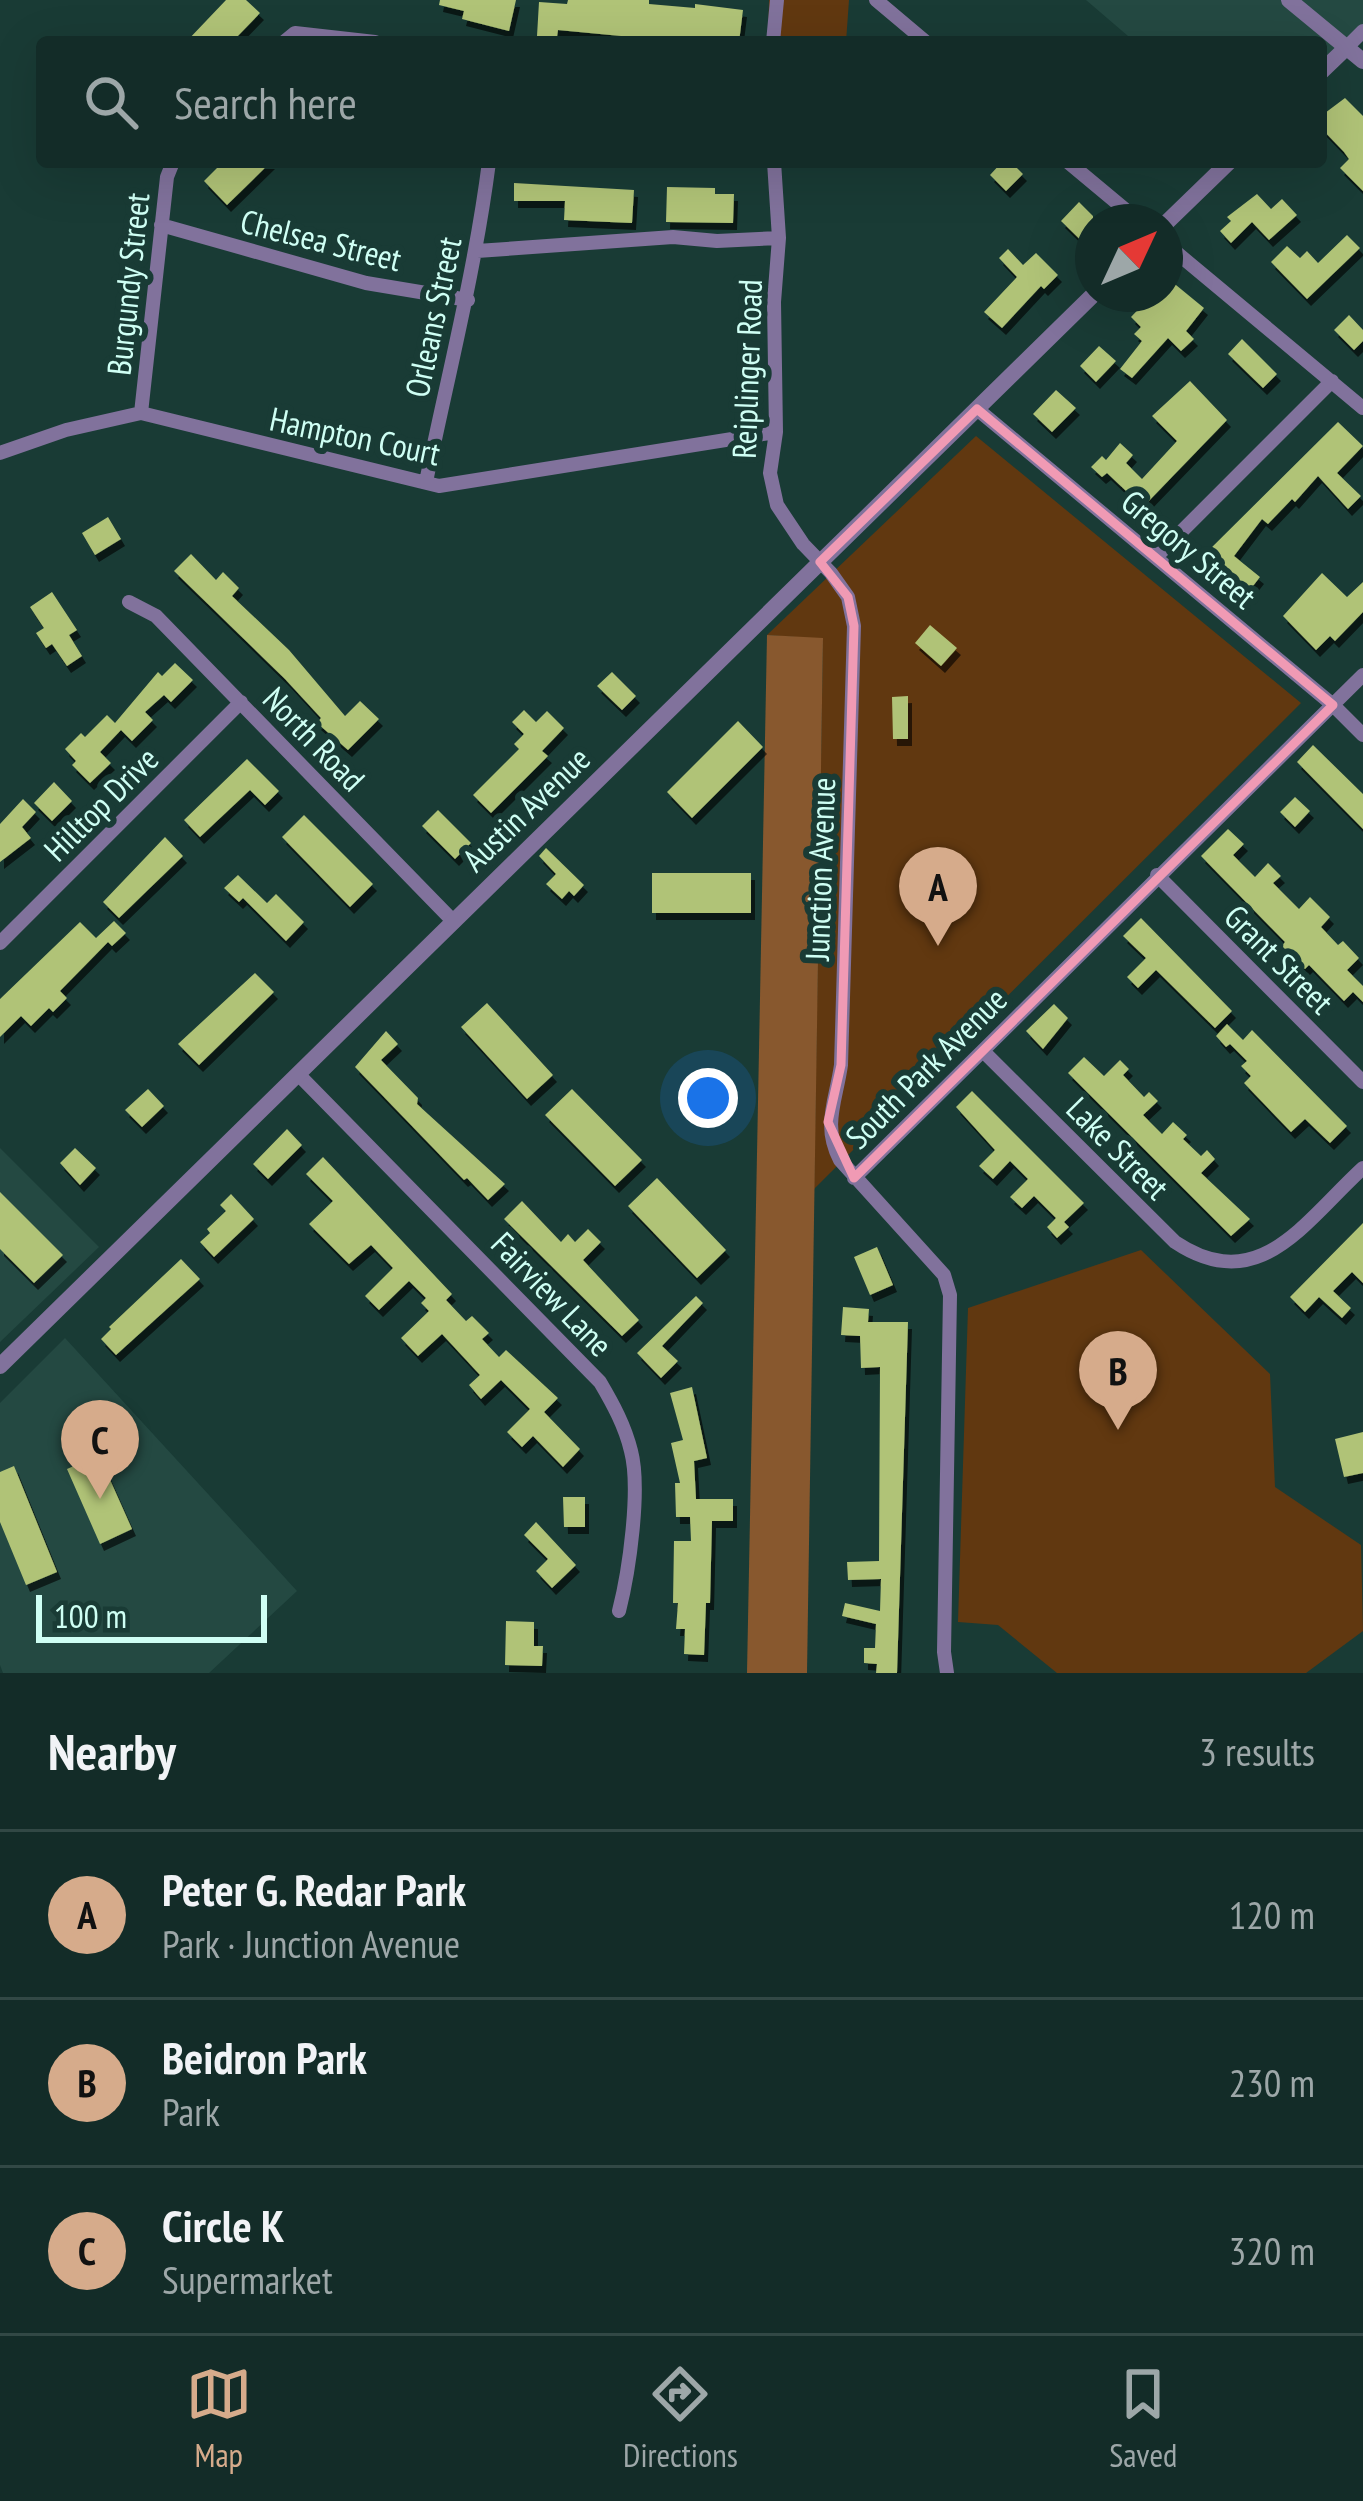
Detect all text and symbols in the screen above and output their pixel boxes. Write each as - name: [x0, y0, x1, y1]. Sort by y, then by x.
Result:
- search box: [36, 36, 1327, 168]
- icon: search: [78, 69, 144, 135]
- text: Search here: [174, 73, 357, 131]
- street label: Burgundy Street: [97, 191, 158, 377]
- street label: Chelsea Street: [236, 199, 406, 280]
- north arrow: [1075, 204, 1183, 312]
- street label: Orleans Street: [395, 233, 470, 401]
- street label: Reiplinger Road: [722, 279, 771, 459]
- street label: Hampton Court: [266, 397, 444, 475]
- street label: Gregory Street: [1113, 480, 1266, 617]
- street label: North Road: [254, 677, 375, 800]
- street label: Hilltop Drive: [34, 737, 167, 870]
- street label: Austin Avenue: [453, 737, 599, 880]
- street label: Junction Avenue: [795, 777, 844, 962]
- pin: A: [899, 847, 977, 946]
- street label: Grant Street: [1216, 895, 1343, 1022]
- street label: South Park Avenue: [836, 978, 1015, 1157]
- your location: [678, 1068, 738, 1128]
- street label: Lake Street: [1058, 1087, 1179, 1208]
- street label: Fairview Lane: [482, 1222, 622, 1365]
- pin: B: [1079, 1331, 1157, 1430]
- pin: C: [61, 1400, 139, 1499]
- scale bar: [36, 1589, 267, 1642]
- text: 100 m: [54, 1594, 127, 1637]
- text: Nearby: [48, 1718, 176, 1784]
- text: 3 results: [1199, 1726, 1315, 1777]
- text: Peter G. Redar Park: [162, 1860, 466, 1918]
- text: A: [77, 1889, 97, 1940]
- text: 120 m: [1229, 1889, 1315, 1940]
- text: Park · Junction Avenue: [162, 1918, 460, 1969]
- text: Beidron Park: [162, 2028, 367, 2086]
- text: B: [77, 2057, 97, 2108]
- text: 230 m: [1229, 2057, 1315, 2108]
- text: Park: [162, 2086, 220, 2137]
- text: Circle K: [162, 2196, 284, 2254]
- text: C: [78, 2225, 96, 2276]
- text: 320 m: [1229, 2225, 1315, 2276]
- text: Supermarket: [162, 2254, 333, 2305]
- tab: Map: [186, 2361, 252, 2476]
- tab: Directions: [623, 2361, 738, 2476]
- tab: Saved: [1109, 2361, 1177, 2476]

